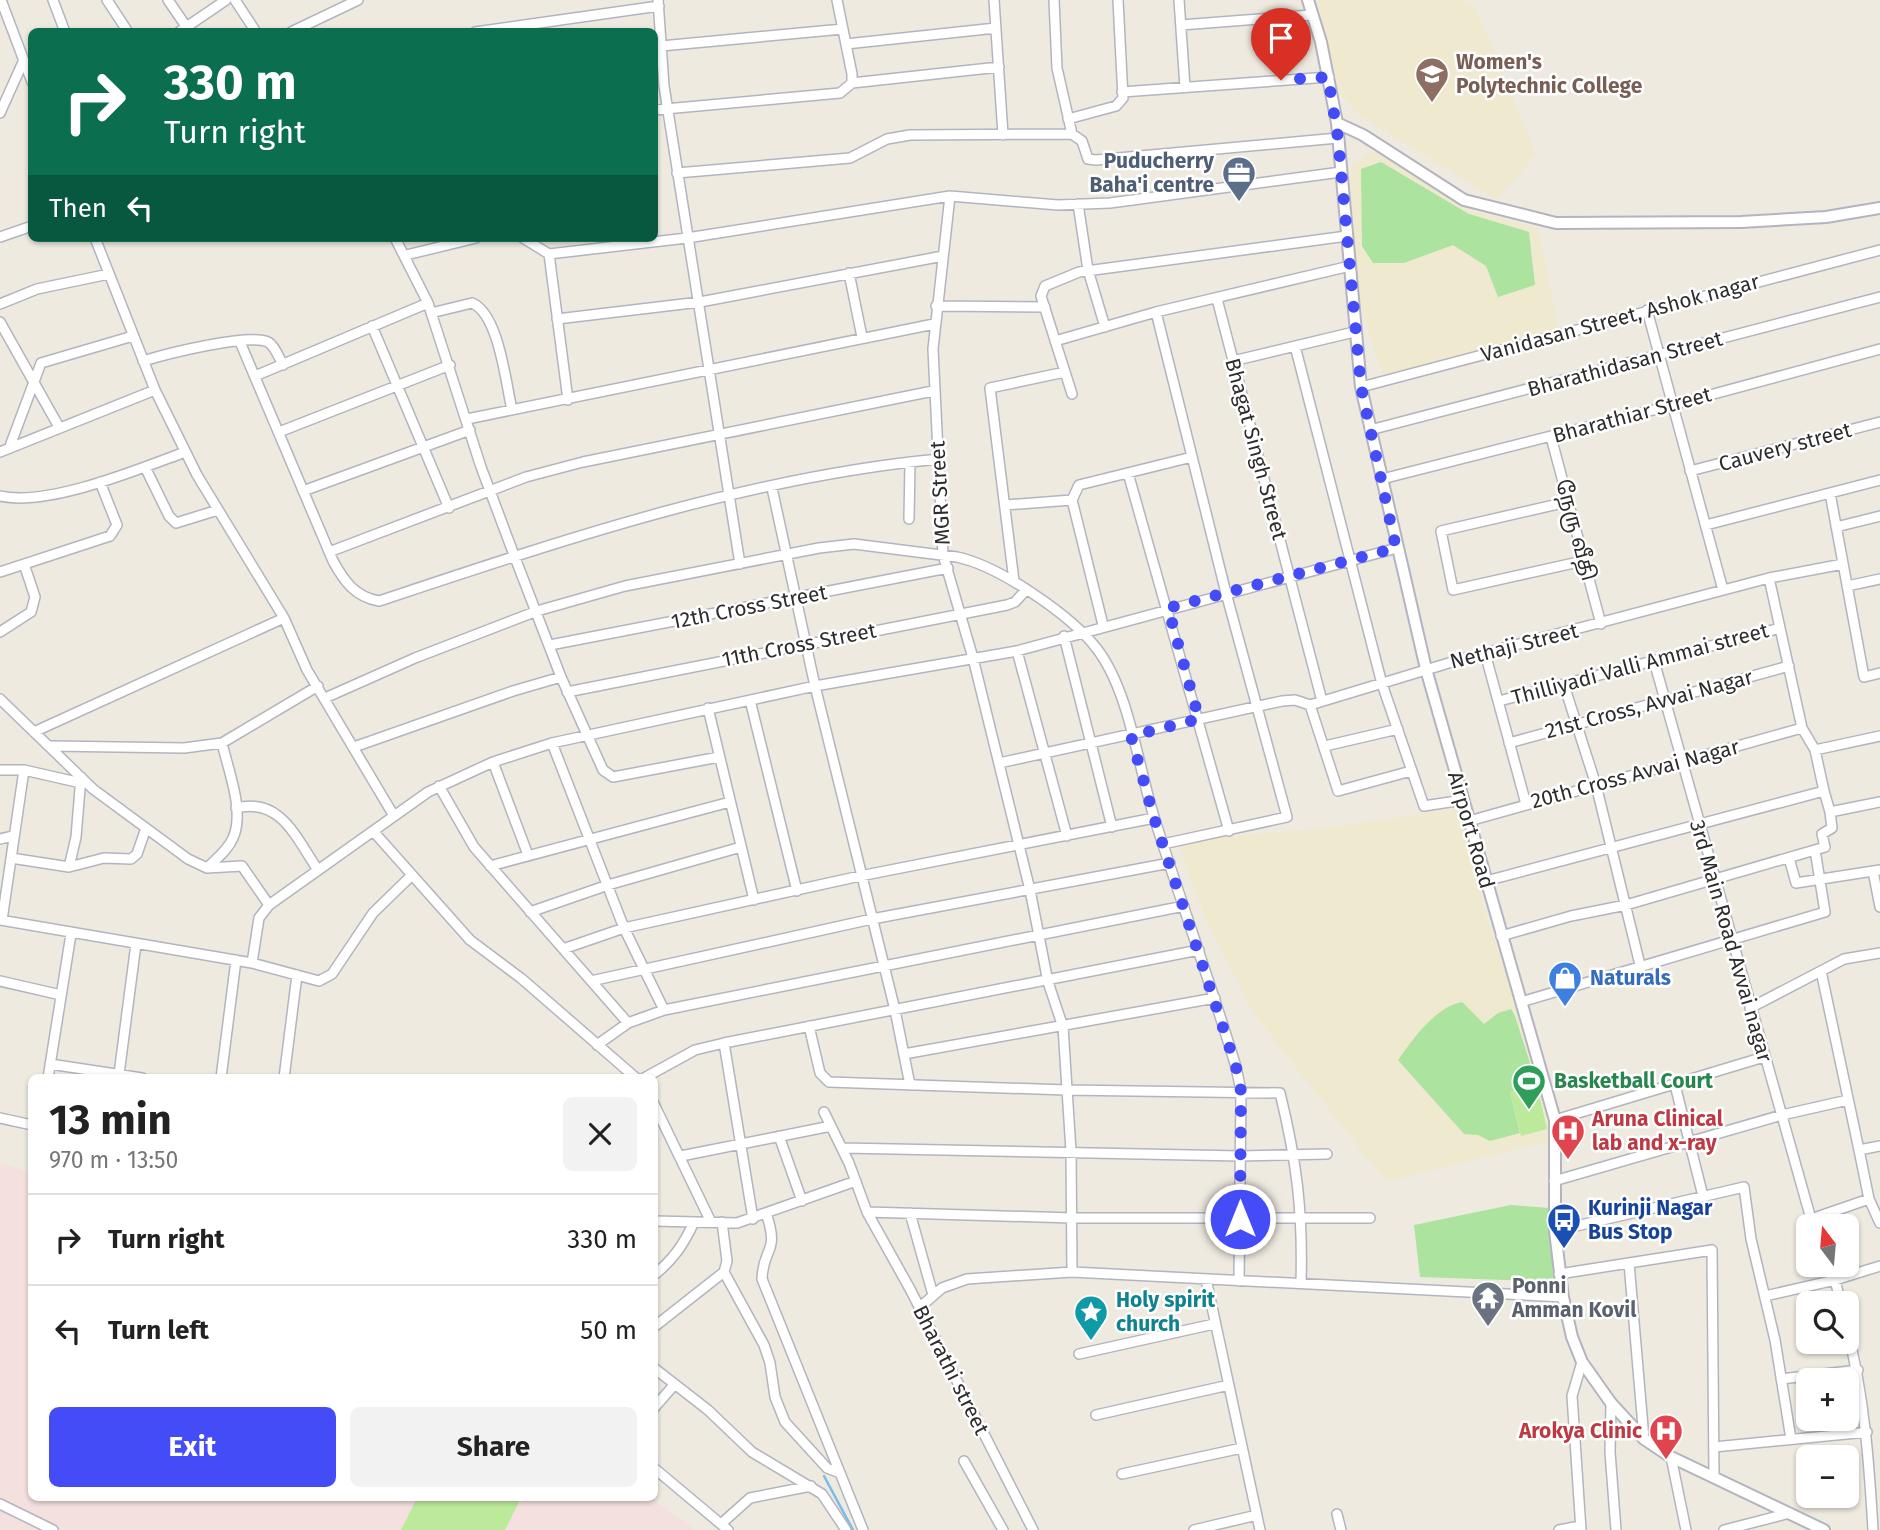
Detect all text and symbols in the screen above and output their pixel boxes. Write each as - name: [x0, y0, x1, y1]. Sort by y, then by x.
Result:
- pin: [1251, 8, 1311, 80]
- icon: arrive: [1262, 19, 1300, 57]
- place label: Women's Polytechnic College: [1456, 49, 1643, 99]
- text: 330 m: [164, 53, 297, 112]
- school or university icon: Women's Polytechnic College: [1413, 55, 1451, 104]
- icon: right: [49, 56, 140, 147]
- text: Turn right: [164, 113, 306, 151]
- place label: Puducherry Baha'i centre: [1089, 148, 1214, 198]
- office icon: Puducherry Baha'i centre: [1220, 154, 1258, 203]
- icon: left: [121, 189, 159, 227]
- text: Then: [49, 193, 107, 224]
- street label: Vanidasan Street, Ashok nagar: [1478, 268, 1762, 368]
- street label: Bharathidasan Street: [1525, 325, 1726, 403]
- street label: Bhagat Singh Street: [1219, 355, 1293, 543]
- street label: Bharathiar Street: [1550, 381, 1715, 449]
- street label: Cauvery street: [1716, 417, 1855, 477]
- street label: MGR Street: [924, 440, 956, 546]
- street label: நேரு வீதி: [1549, 476, 1602, 584]
- street label: 12th Cross Street: [669, 579, 829, 635]
- street label: 11th Cross Street: [720, 617, 879, 673]
- street label: Nethaji Street: [1447, 617, 1581, 674]
- street label: Thilliyadi Valli Ammai street: [1509, 617, 1772, 711]
- street label: 21st Cross, Avvai Nagar: [1542, 664, 1756, 744]
- street label: 20th Cross Avvai Nagar: [1528, 734, 1742, 814]
- street label: Airport Road: [1442, 769, 1500, 891]
- street label: 3rd Main Road Avvai nagar: [1684, 817, 1778, 1065]
- shop icon: Naturals: [1546, 959, 1584, 1008]
- place label: Naturals: [1590, 965, 1671, 991]
- sports icon: Basketball Court: [1510, 1062, 1548, 1111]
- place label: Basketball Court: [1554, 1068, 1714, 1094]
- text: 13 min: [49, 1095, 172, 1145]
- button: close: [563, 1097, 637, 1171]
- place label: Aruna Clinical lab and x-ray: [1591, 1106, 1724, 1156]
- hospital icon: Aruna Clinical lab and x-ray: [1549, 1112, 1587, 1161]
- text: 970 m · 13:50: [49, 1146, 178, 1174]
- position arrow: [1203, 1182, 1277, 1256]
- place label: Kurinji Nagar Bus Stop: [1588, 1195, 1713, 1245]
- bus stop icon: Kurinji Nagar Bus Stop: [1545, 1201, 1583, 1250]
- north arrow: [1796, 1214, 1858, 1278]
- map controls: [1796, 1214, 1859, 1508]
- icon: right: [49, 1221, 87, 1259]
- text: Turn right: [108, 1224, 225, 1255]
- text: 330 m: [567, 1224, 637, 1255]
- place label: Ponni Amman Kovil: [1511, 1273, 1637, 1323]
- temple icon: Ponni Amman Kovil: [1469, 1279, 1507, 1328]
- place label: Holy spirit church: [1116, 1287, 1216, 1337]
- button: search: [1796, 1291, 1859, 1354]
- place icon: Holy spirit church: [1072, 1293, 1110, 1342]
- street label: Bharathi street: [907, 1301, 995, 1440]
- icon: left: [49, 1312, 87, 1350]
- text: Turn left: [108, 1315, 209, 1346]
- text: 50 m: [580, 1315, 637, 1346]
- button: +: [1796, 1368, 1859, 1431]
- button: Exit: [49, 1407, 336, 1487]
- button: Share: [350, 1407, 637, 1487]
- hospital icon: Arokya Clinic: [1647, 1412, 1685, 1461]
- place label: Arokya Clinic: [1518, 1418, 1642, 1444]
- button: −: [1796, 1445, 1859, 1508]

